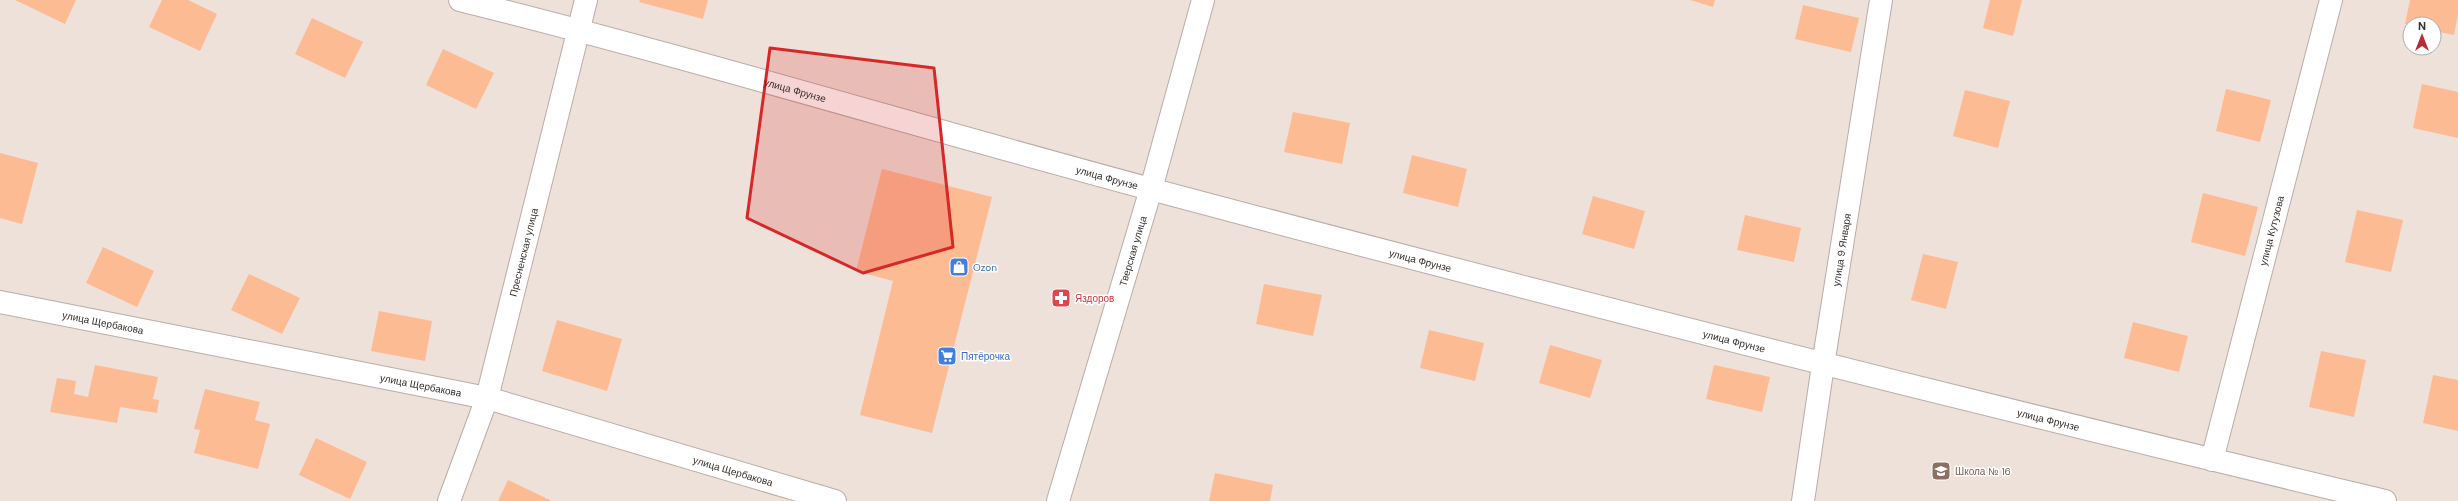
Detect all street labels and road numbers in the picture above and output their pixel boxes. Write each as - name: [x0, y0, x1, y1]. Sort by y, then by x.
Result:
- street label: улица Фрунзе: [763, 75, 828, 105]
- street label: улица Фрунзе: [1075, 163, 1140, 192]
- street label: улица Кутузова: [2256, 194, 2287, 267]
- street label: Пресненская улица: [506, 206, 541, 298]
- street label: улица 9 Января: [1829, 213, 1853, 287]
- street label: Тверская улица: [1116, 214, 1149, 288]
- street label: улица Фрунзе: [1388, 246, 1453, 275]
- street label: улица Щербакова: [61, 308, 145, 337]
- street label: улица Фрунзе: [1702, 327, 1767, 355]
- street label: улица Щербакова: [379, 371, 463, 399]
- street label: улица Фрунзе: [2016, 406, 2081, 434]
- street label: улица Щербакова: [692, 453, 775, 489]

